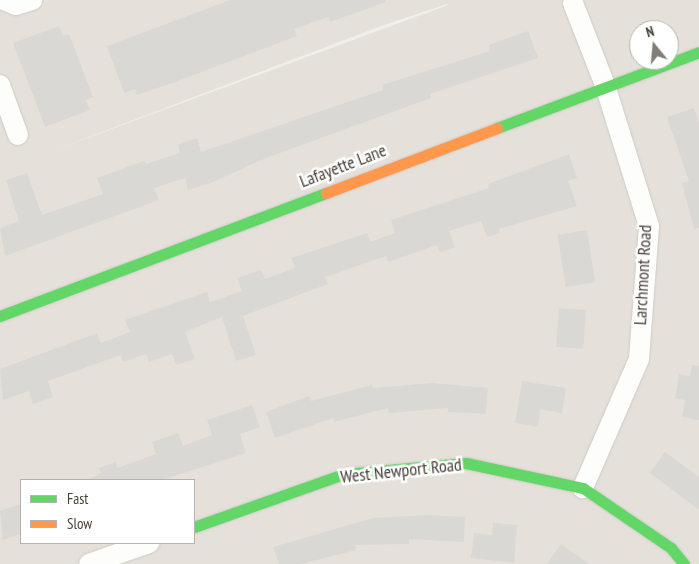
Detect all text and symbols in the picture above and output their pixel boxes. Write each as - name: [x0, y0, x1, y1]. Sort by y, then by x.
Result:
- north arrow: [629, 20, 679, 70]
- text: N: [644, 22, 656, 41]
- street label: Lafayette Lane: [297, 140, 389, 192]
- street label: Larchmont Road: [630, 224, 656, 326]
- street label: West Newport Road: [339, 454, 463, 488]
- legend: [20, 479, 195, 544]
- text: Fast: [67, 489, 88, 508]
- text: Slow: [67, 514, 92, 533]

